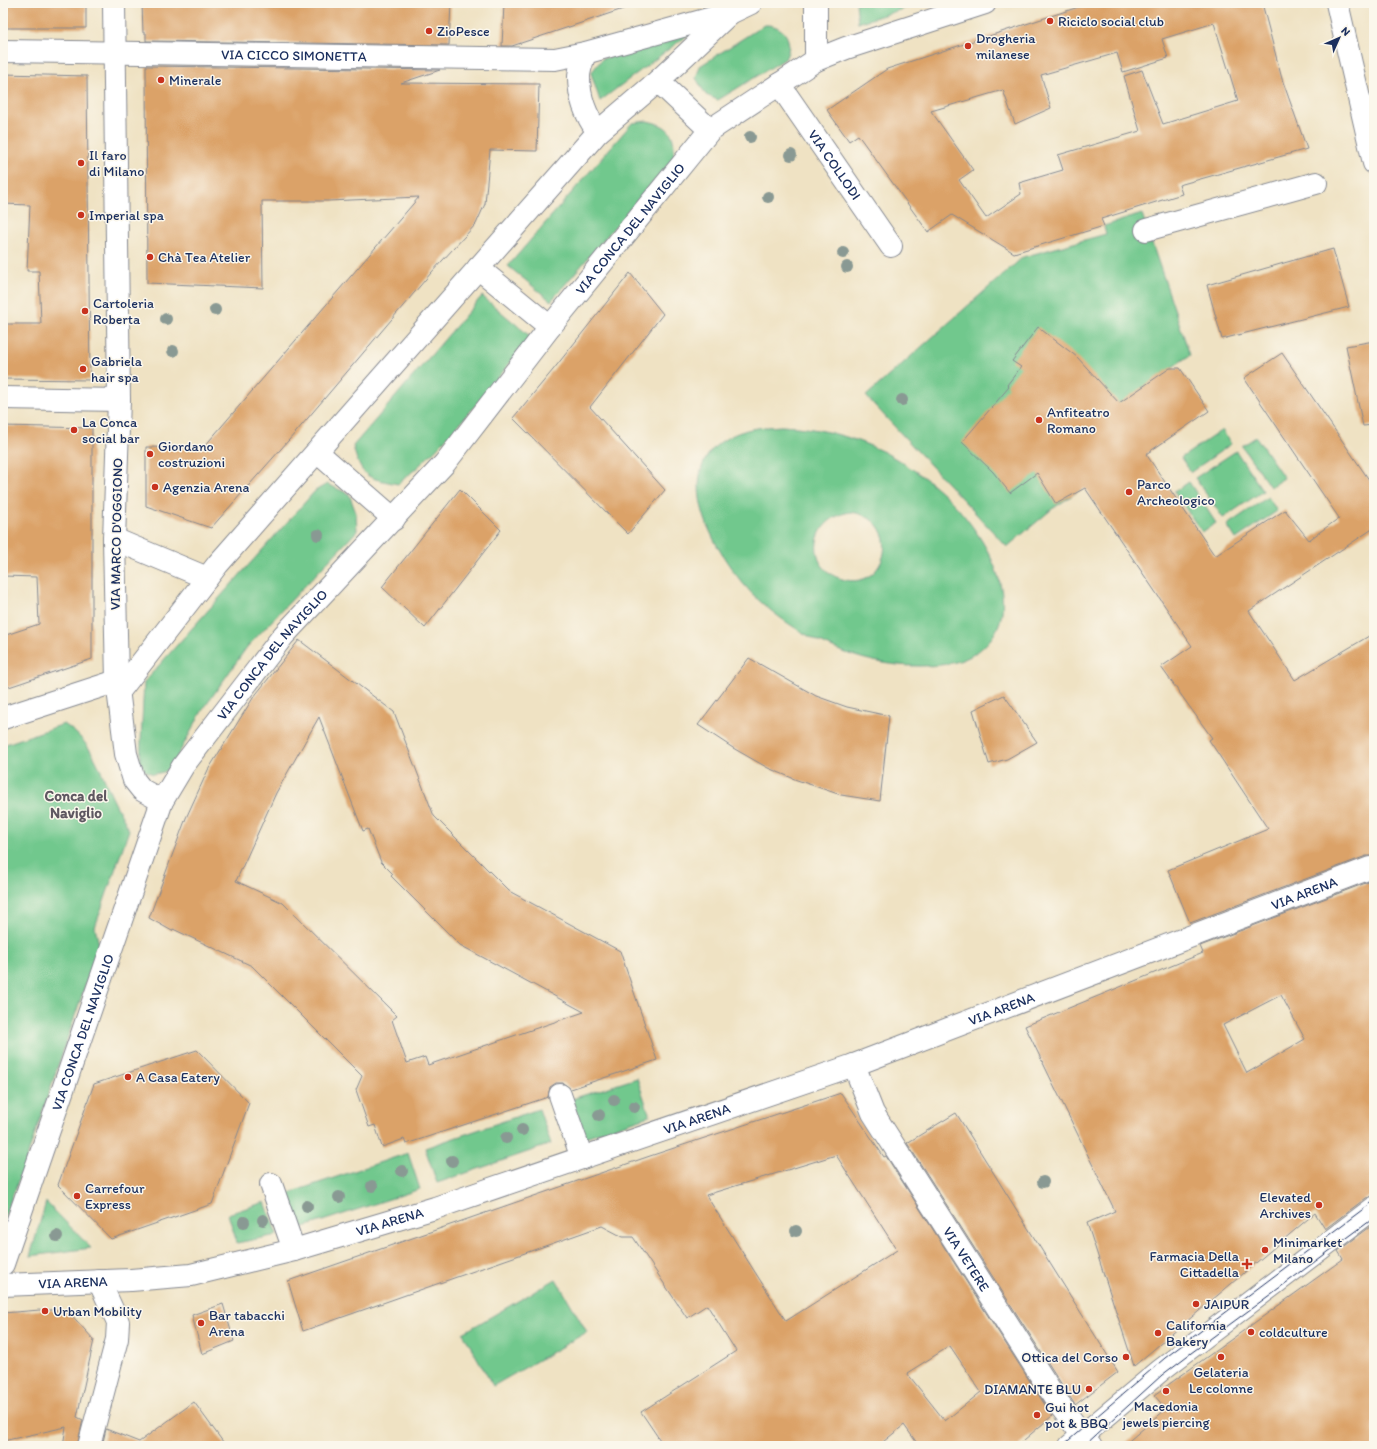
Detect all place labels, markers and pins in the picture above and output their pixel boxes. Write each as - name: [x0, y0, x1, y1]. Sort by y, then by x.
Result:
- place label: Riciclo social club: [1058, 13, 1164, 30]
- marker: Riciclo social club: [1045, 16, 1055, 26]
- place label: ZioPesce: [437, 23, 490, 40]
- marker: ZioPesce: [424, 26, 434, 36]
- place label: Drogheria milanese: [976, 30, 1036, 63]
- marker: Drogheria milanese: [963, 41, 973, 51]
- place label: Minerale: [169, 72, 222, 89]
- marker: Minerale: [156, 75, 166, 85]
- place label: Il faro di Milano: [89, 147, 144, 180]
- marker: Il faro di Milano: [76, 158, 86, 168]
- place label: Imperial spa: [89, 207, 165, 224]
- marker: Imperial spa: [76, 210, 86, 220]
- place label: Chà Tea Atelier: [158, 249, 251, 266]
- marker: Chà Tea Atelier: [145, 252, 155, 262]
- place label: Cartoleria Roberta: [93, 295, 154, 328]
- marker: Cartoleria Roberta: [80, 306, 90, 316]
- place label: Gabriela hair spa: [91, 353, 143, 386]
- marker: Gabriela hair spa: [78, 364, 88, 374]
- place label: Anfiteatro Romano: [1047, 404, 1110, 437]
- place label: La Conca social bar: [82, 414, 140, 447]
- marker: Anfiteatro Romano: [1034, 415, 1044, 425]
- marker: La Conca social bar: [69, 425, 79, 435]
- place label: Giordano costruzioni: [158, 438, 225, 471]
- marker: Giordano costruzioni: [145, 449, 155, 459]
- place label: Parco Archeologico: [1137, 476, 1215, 509]
- place label: Agenzia Arena: [163, 479, 249, 496]
- marker: Agenzia Arena: [150, 482, 160, 492]
- marker: Parco Archeologico: [1124, 487, 1134, 497]
- place label: A Casa Eatery: [136, 1069, 220, 1086]
- marker: A Casa Eatery: [123, 1072, 133, 1082]
- place label: Carrefour Express: [85, 1180, 145, 1213]
- place label: Elevated Archives: [1260, 1189, 1311, 1222]
- marker: Carrefour Express: [72, 1191, 82, 1201]
- marker: Elevated Archives: [1314, 1200, 1324, 1210]
- place label: Minimarket Milano: [1273, 1234, 1342, 1267]
- marker: Minimarket Milano: [1260, 1245, 1270, 1255]
- place label: Farmacia Della Cittadella: [1150, 1248, 1240, 1281]
- marker: Farmacia Della Cittadella: [1242, 1259, 1252, 1269]
- place label: JAIPUR: [1204, 1296, 1249, 1313]
- marker: JAIPUR: [1191, 1299, 1201, 1309]
- place label: Urban Mobility: [53, 1303, 142, 1320]
- marker: Urban Mobility: [40, 1306, 50, 1316]
- place label: Bar tabacchi Arena: [209, 1307, 285, 1340]
- place label: California Bakery: [1166, 1317, 1226, 1350]
- marker: Bar tabacchi Arena: [196, 1318, 206, 1328]
- place label: coldculture: [1259, 1324, 1328, 1341]
- marker: coldculture: [1246, 1327, 1256, 1337]
- marker: California Bakery: [1153, 1328, 1163, 1338]
- place label: Ottica del Corso: [1021, 1349, 1118, 1366]
- marker: Ottica del Corso: [1121, 1352, 1131, 1362]
- marker: Gelateria Le colonne: [1216, 1352, 1226, 1362]
- place label: Gelateria Le colonne: [1189, 1364, 1253, 1397]
- place label: DIAMANTE BLU: [984, 1381, 1081, 1398]
- marker: DIAMANTE BLU: [1084, 1384, 1094, 1394]
- marker: Macedonia jewels piercing: [1161, 1386, 1171, 1396]
- place label: Macedonia jewels piercing: [1121, 1398, 1210, 1431]
- place label: Gui hot pot & BBQ: [1045, 1399, 1108, 1432]
- marker: Gui hot pot & BBQ: [1032, 1410, 1042, 1420]

